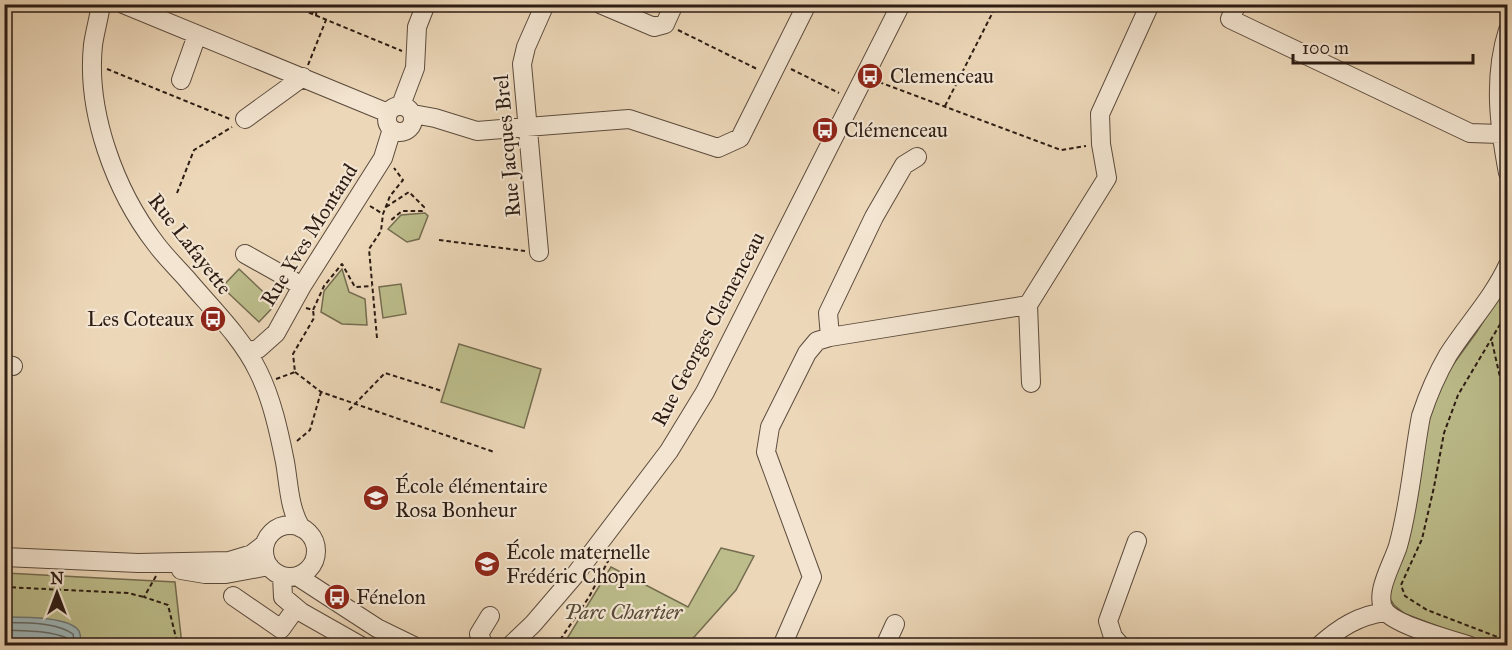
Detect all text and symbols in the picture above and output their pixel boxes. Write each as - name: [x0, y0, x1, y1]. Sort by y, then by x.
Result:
- scale bar: [1293, 27, 1473, 65]
- text: 100 m: [1302, 37, 1349, 59]
- bus stop icon: Clemenceau: [855, 61, 885, 91]
- place label: Clemenceau: [890, 63, 994, 89]
- street label: Rue Jacques Brel: [488, 73, 526, 218]
- bus stop icon: Clémenceau: [810, 115, 840, 145]
- place label: Clémenceau: [844, 117, 948, 143]
- street label: Rue Yves Montand: [255, 159, 363, 311]
- street label: Rue Lafayette: [142, 188, 238, 300]
- street label: Rue Georges Clemenceau: [646, 227, 770, 431]
- bus stop icon: Les Coteaux: [198, 304, 228, 334]
- place label: Les Coteaux: [87, 306, 195, 332]
- place label: École élémentaire Rosa Bonheur: [395, 472, 548, 523]
- school or university icon: École élémentaire Rosa Bonheur: [361, 483, 391, 513]
- place label: École maternelle Frédéric Chopin: [506, 538, 650, 589]
- school or university icon: École maternelle Frédéric Chopin: [472, 549, 502, 579]
- north arrow: [27, 563, 87, 623]
- text: N: [50, 569, 64, 588]
- bus stop icon: Fénelon: [322, 582, 352, 612]
- place label: Fénelon: [356, 584, 426, 610]
- park label: Parc Chartier: [564, 599, 684, 625]

